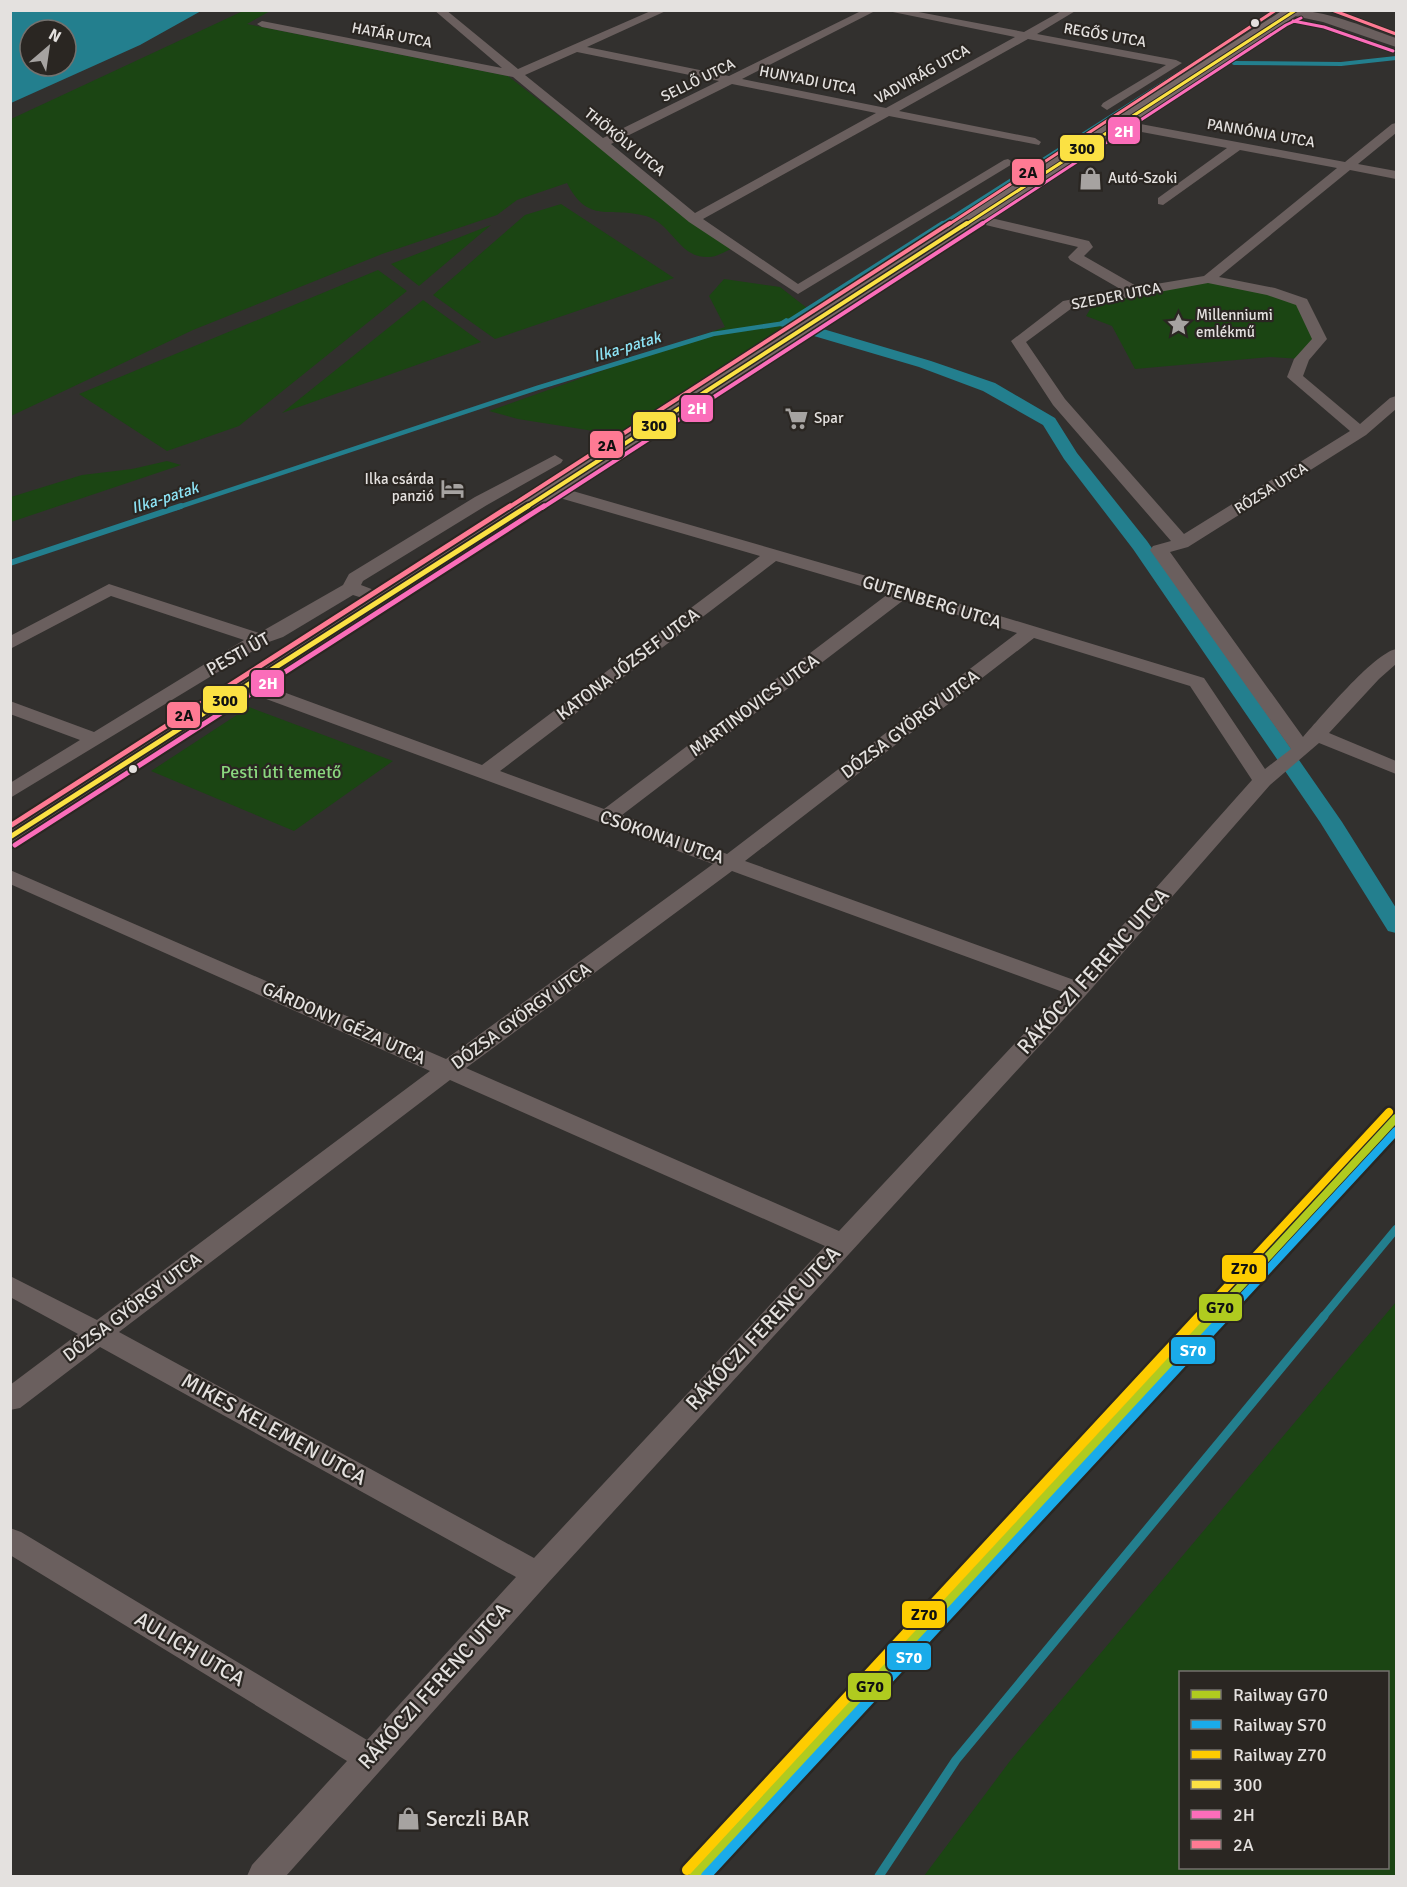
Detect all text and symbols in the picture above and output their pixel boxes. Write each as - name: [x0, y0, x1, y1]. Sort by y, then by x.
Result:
- street label: HATÁR UTCA: [350, 17, 434, 52]
- unlabelled marker: [1249, 17, 1261, 29]
- north arrow: [18, 18, 78, 78]
- street label: REGŐS UTCA: [1062, 18, 1148, 51]
- text: N: [45, 24, 65, 47]
- street label: VADVIRÁG UTCA: [871, 40, 973, 108]
- street label: SELLŐ UTCA: [658, 53, 738, 106]
- street label: HUNYADI UTCA: [758, 62, 858, 98]
- street label: THÖKÖLY UTCA: [581, 104, 669, 180]
- street label: PANNÓNIA UTCA: [1206, 114, 1317, 151]
- line badge: 2H: [1107, 116, 1141, 145]
- text: 2H: [1114, 122, 1134, 142]
- line badge: 300: [1059, 134, 1105, 162]
- text: 300: [1069, 139, 1095, 159]
- line badge: 2A: [1011, 158, 1045, 186]
- text: 2A: [1019, 163, 1038, 183]
- shop icon: Autó-Szoki: [1077, 165, 1103, 191]
- place label: Autó-Szoki: [1108, 169, 1177, 187]
- street label: SZEDER UTCA: [1070, 279, 1162, 313]
- place label: Millenniumi emlékmű: [1196, 306, 1273, 341]
- place icon: Millenniumi emlékmű: [1165, 311, 1191, 337]
- water label: Ilka-patak: [591, 327, 665, 367]
- line badge: 2H: [680, 394, 714, 423]
- text: 2H: [687, 399, 707, 419]
- supermarket icon: Spar: [783, 405, 809, 431]
- place label: Spar: [814, 409, 844, 427]
- line badge: 300: [632, 411, 677, 440]
- text: 300: [641, 416, 667, 436]
- line badge: 2A: [589, 430, 624, 459]
- text: 2A: [598, 436, 617, 456]
- street label: RÓZSA UTCA: [1231, 458, 1311, 518]
- place label: Ilka csárda panzió: [365, 470, 434, 505]
- hotel icon: Ilka csárda panzió: [439, 475, 465, 501]
- water label: Ilka-patak: [129, 477, 203, 518]
- street label: GUTENBERG UTCA: [860, 570, 1004, 634]
- street label: KATONA JÓZSEF UTCA: [552, 603, 704, 725]
- street label: PESTI ÚT: [203, 628, 274, 680]
- street label: MARTINOVICS UTCA: [685, 649, 823, 761]
- street label: DÓZSA GYÖRGY UTCA: [836, 665, 984, 783]
- line badge: 2H: [250, 669, 285, 698]
- text: 2H: [258, 674, 278, 694]
- line badge: 300: [202, 685, 248, 714]
- text: 300: [212, 691, 238, 711]
- line badge: 2A: [166, 701, 201, 729]
- text: 2A: [175, 706, 194, 726]
- park label: Pesti úti temető: [220, 761, 342, 783]
- unlabelled marker: [127, 763, 139, 775]
- street label: CSOKONAI UTCA: [597, 805, 727, 869]
- street label: RÁKÓCZI FERENC UTCA: [1011, 882, 1175, 1060]
- street label: DÓZSA GYÖRGY UTCA: [447, 958, 595, 1074]
- street label: GÁRDONYI GÉZA UTCA: [259, 977, 429, 1069]
- street label: RÁKÓCZI FERENC UTCA: [680, 1240, 846, 1416]
- street label: DÓZSA GYÖRGY UTCA: [58, 1248, 206, 1366]
- line badge: Z70: [1221, 1254, 1267, 1283]
- text: Z70: [1231, 1259, 1258, 1279]
- line badge: G70: [1198, 1293, 1243, 1322]
- text: G70: [1206, 1298, 1234, 1318]
- line badge: S70: [1170, 1336, 1216, 1365]
- text: S70: [1180, 1341, 1206, 1361]
- street label: MIKES KELEMEN UTCA: [177, 1367, 371, 1491]
- street label: RÁKÓCZI FERENC UTCA: [352, 1597, 516, 1775]
- line badge: Z70: [901, 1600, 946, 1629]
- text: Z70: [911, 1605, 938, 1625]
- street label: AULICH UTCA: [130, 1606, 250, 1692]
- line badge: S70: [886, 1642, 932, 1671]
- text: S70: [896, 1648, 922, 1668]
- legend: [1179, 1671, 1389, 1869]
- line badge: G70: [847, 1672, 892, 1701]
- text: G70: [856, 1677, 884, 1697]
- text: Railway G70: [1233, 1684, 1328, 1706]
- text: Railway S70: [1233, 1714, 1326, 1736]
- text: Railway Z70: [1233, 1744, 1327, 1766]
- text: 300: [1233, 1774, 1262, 1796]
- text: 2H: [1233, 1804, 1255, 1826]
- shop icon: Serczli BAR: [395, 1806, 421, 1832]
- place label: Serczli BAR: [426, 1806, 529, 1832]
- text: 2A: [1233, 1834, 1254, 1856]

